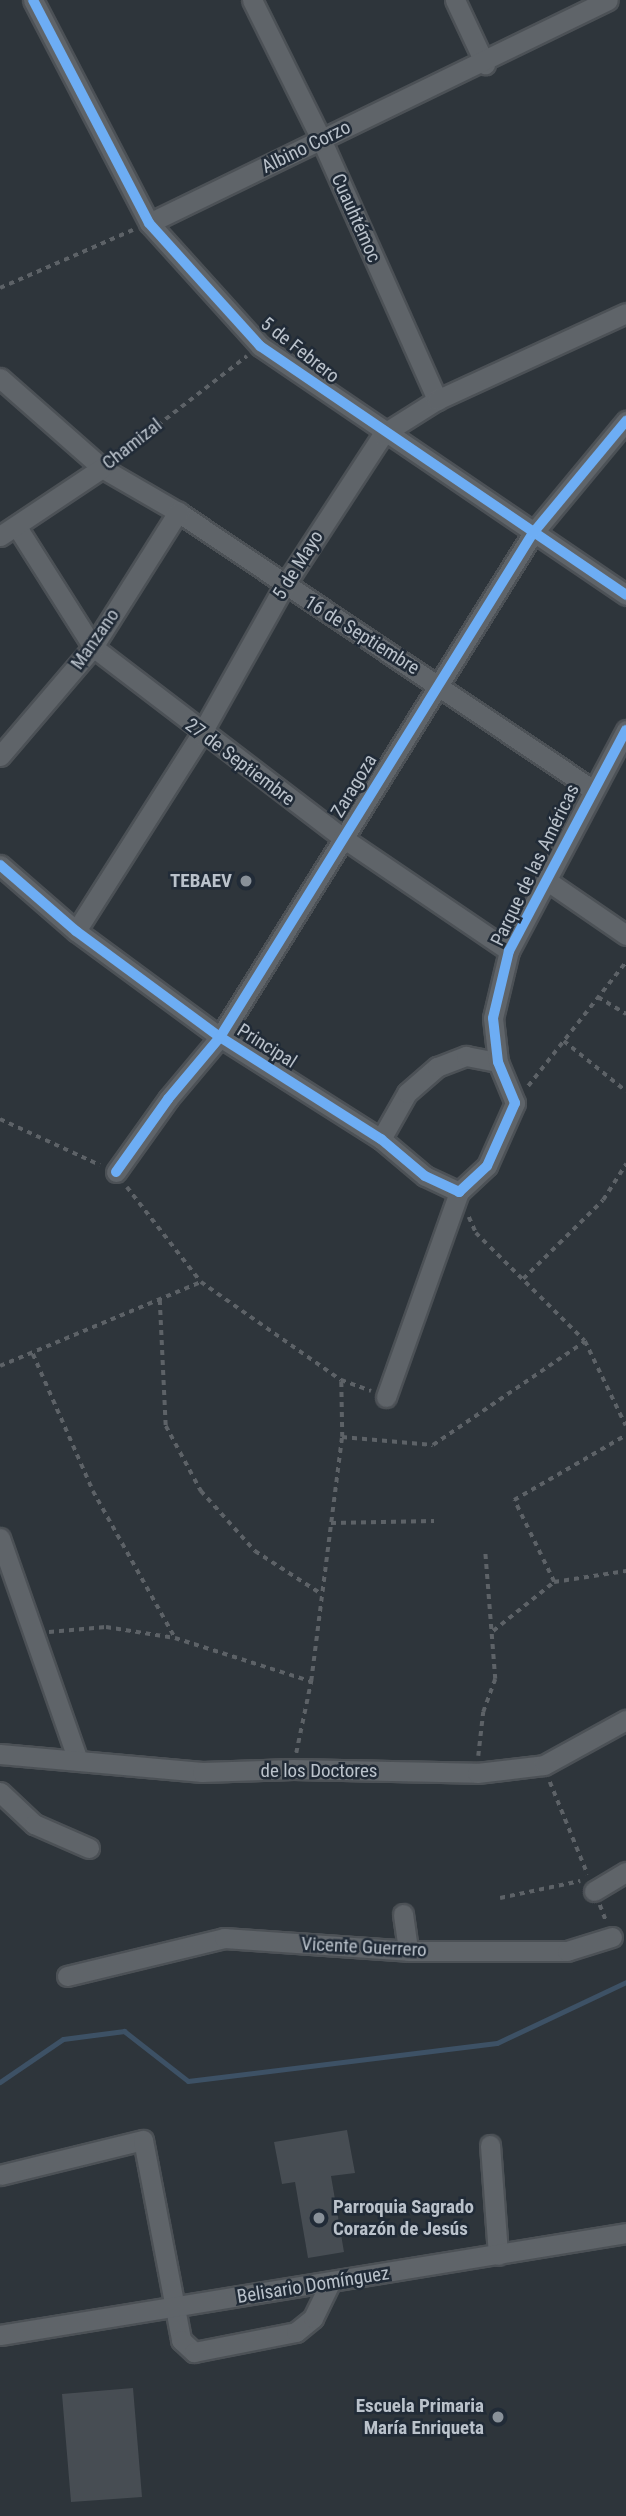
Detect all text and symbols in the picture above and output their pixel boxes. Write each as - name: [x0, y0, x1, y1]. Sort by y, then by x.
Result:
- street label: Albino Corzo: [258, 116, 354, 178]
- street label: Cuauhtémoc: [326, 170, 386, 266]
- street label: 5 de Febrero: [256, 312, 344, 388]
- street label: Chamizal: [98, 414, 166, 474]
- street label: 5 de Mayo: [268, 526, 328, 604]
- street label: 16 de Septiembre: [300, 591, 424, 679]
- street label: Manzano: [66, 604, 124, 674]
- street label: 27 de Septiembre: [181, 713, 299, 811]
- street label: Zaragoza: [326, 750, 382, 822]
- street label: Parque de las Américas: [486, 780, 584, 950]
- place label: TEBAEV: [170, 870, 232, 892]
- marker: TEBAEV: [238, 873, 254, 889]
- street label: Principal: [233, 1019, 301, 1073]
- street label: de los Doctores: [261, 1760, 377, 1782]
- street label: Vicente Guerrero: [301, 1932, 427, 1962]
- place label: Parroquia Sagrado Corazón de Jesús: [333, 2196, 474, 2240]
- marker: Parroquia Sagrado Corazón de Jesús: [311, 2210, 327, 2226]
- street label: Belisario Domínguez: [235, 2262, 391, 2308]
- place label: Escuela Primaria María Enriqueta: [356, 2395, 484, 2439]
- marker: Escuela Primaria María Enriqueta: [490, 2409, 506, 2425]

